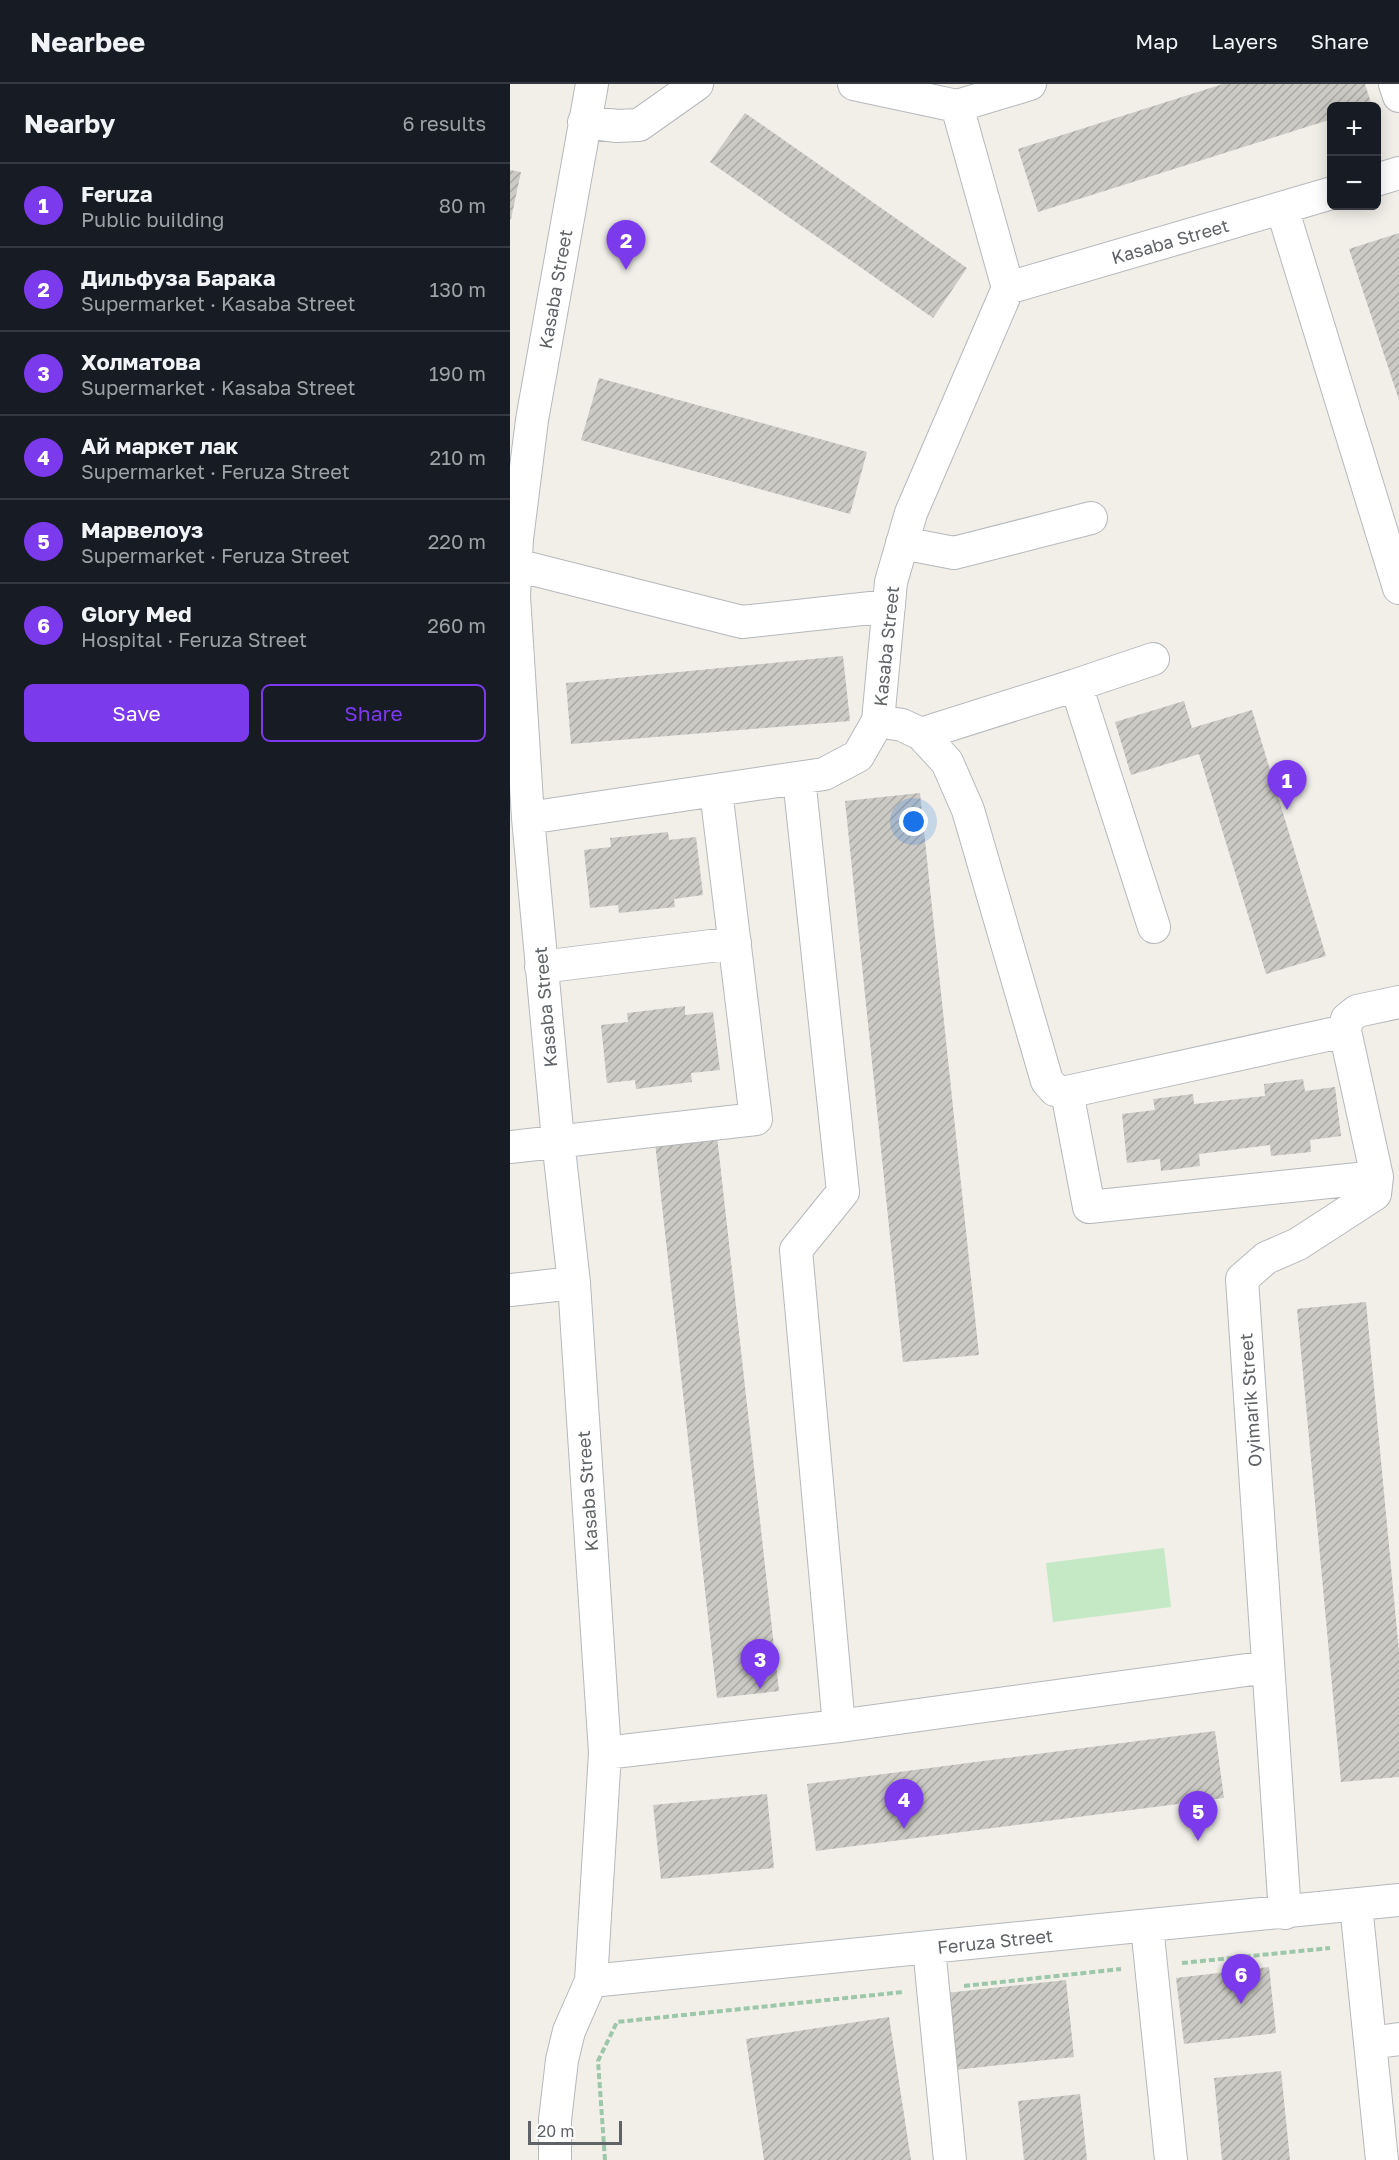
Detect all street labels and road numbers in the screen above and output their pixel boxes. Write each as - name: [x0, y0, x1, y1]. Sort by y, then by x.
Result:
- street label: Kasaba Street: [1109, 214, 1231, 268]
- street label: Kasaba Street: [534, 227, 576, 351]
- street label: Kasaba Street: [869, 585, 903, 707]
- street label: Kasaba Street: [529, 946, 561, 1068]
- street label: Oyimarik Street: [1234, 1332, 1266, 1468]
- street label: Kasaba Street: [572, 1430, 602, 1552]
- street label: Feruza Street: [936, 1924, 1054, 1958]

